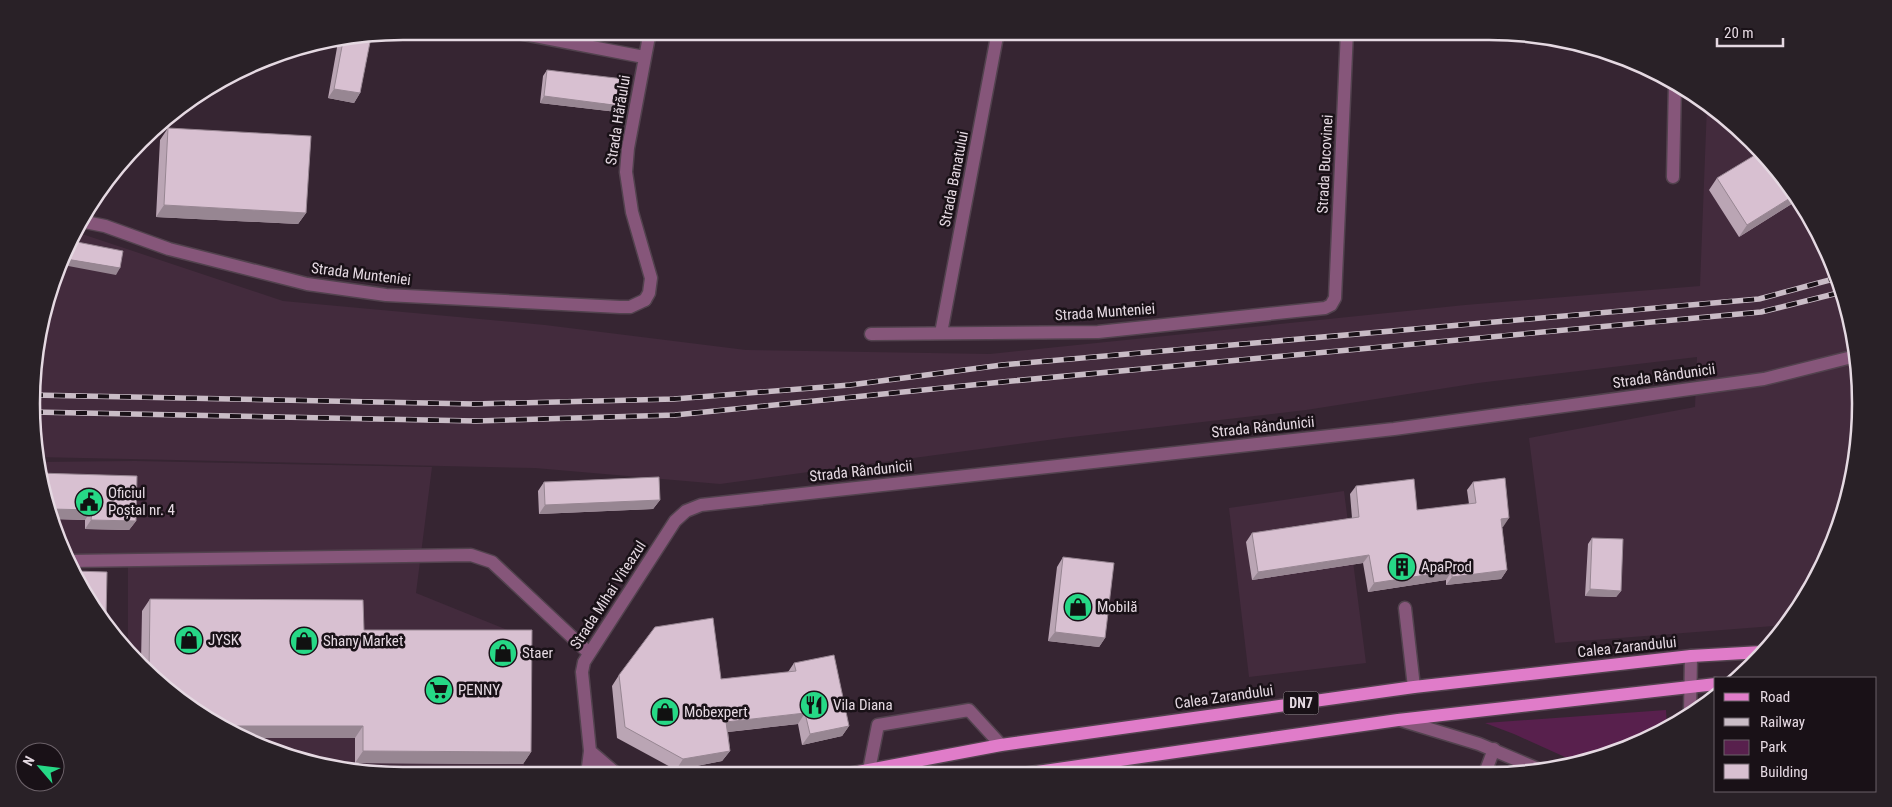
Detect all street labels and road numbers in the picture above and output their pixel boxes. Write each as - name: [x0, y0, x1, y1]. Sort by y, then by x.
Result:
- street label: Strada Hărăului: [602, 74, 634, 166]
- street label: Strada Bucovinei: [1313, 114, 1337, 214]
- street label: Strada Banatului: [936, 129, 972, 229]
- street label: Strada Munteniei: [310, 259, 412, 289]
- street label: Strada Munteniei: [1054, 300, 1156, 324]
- street label: Strada Rândunicii: [1612, 360, 1716, 392]
- street label: Strada Rândunicii: [1211, 413, 1315, 441]
- street label: Strada Rândunicii: [809, 457, 913, 485]
- street label: Strada Mihai Viteazul: [566, 537, 650, 653]
- street label: Calea Zarandului: [1577, 633, 1677, 661]
- street label: Calea Zarandului: [1174, 681, 1274, 713]
- road number: DN7: [1284, 691, 1318, 714]

